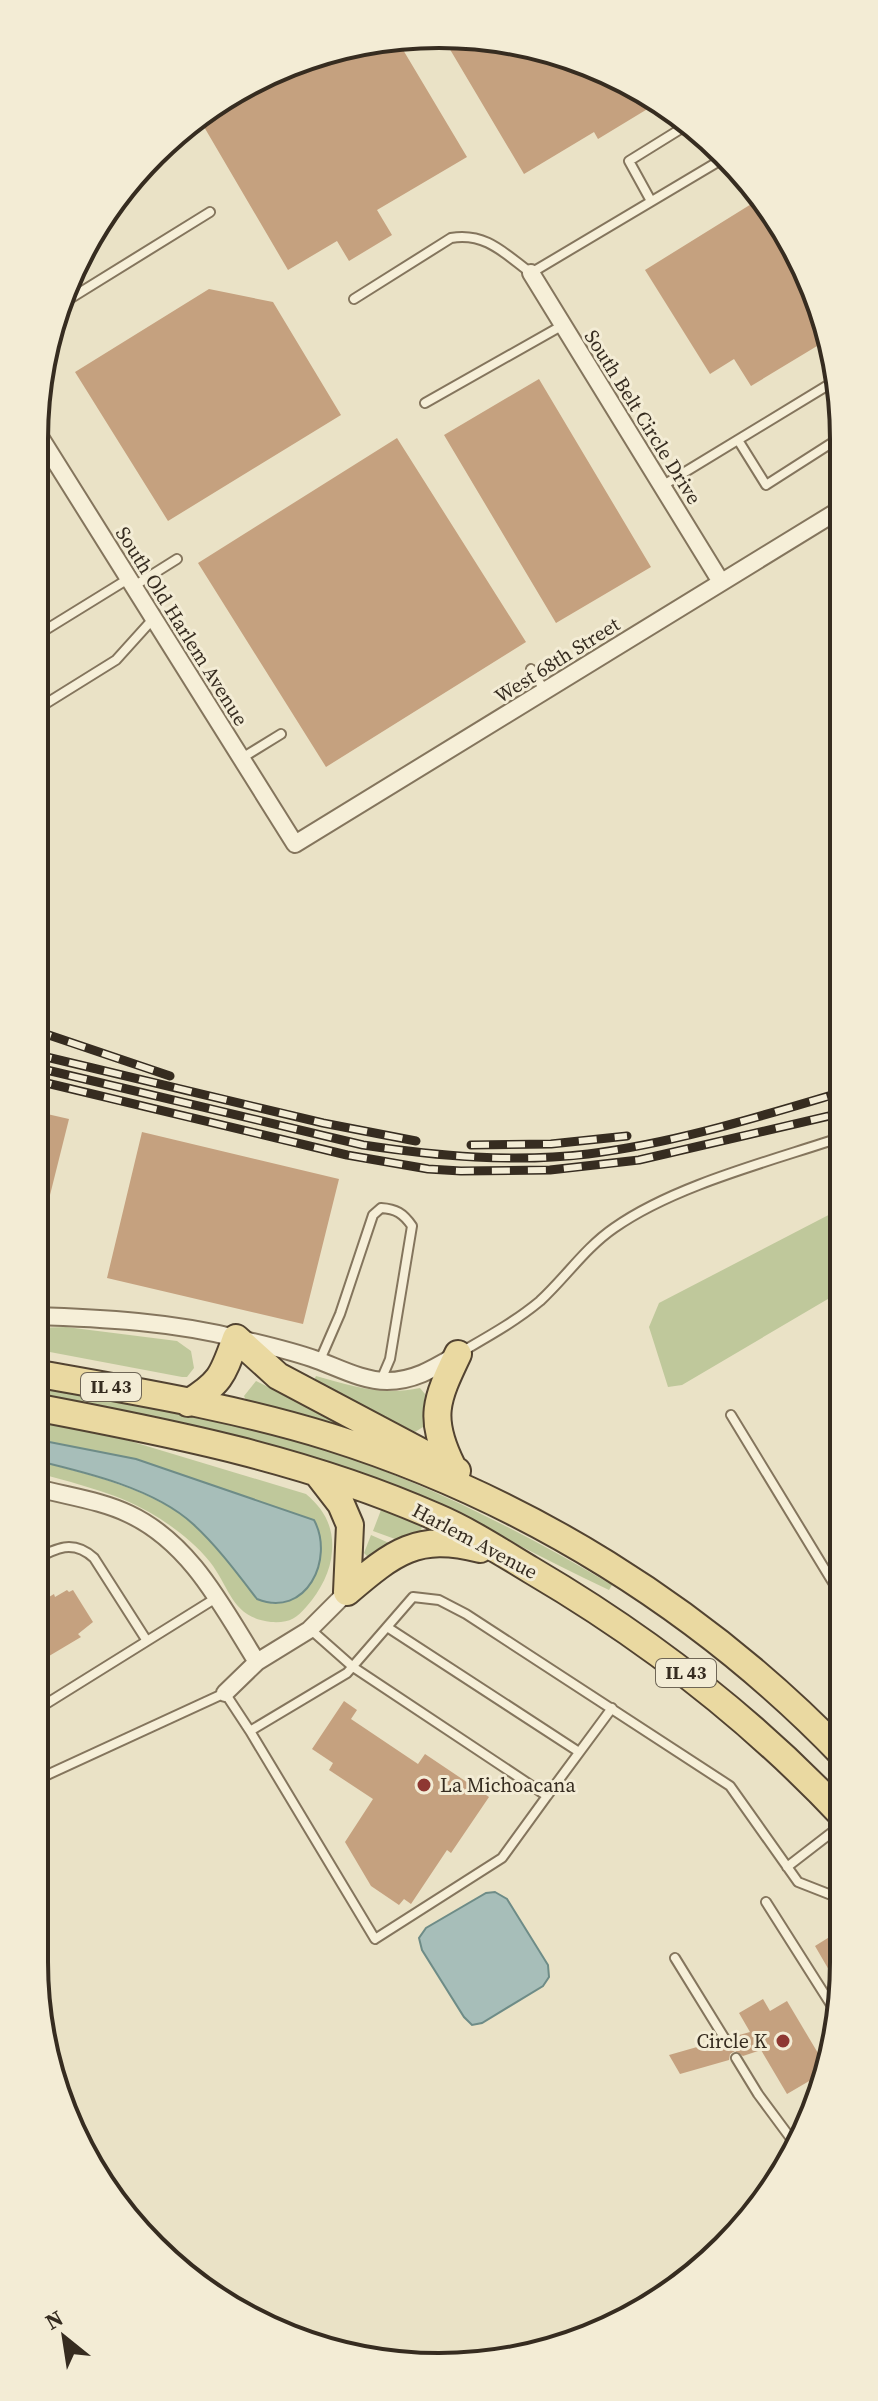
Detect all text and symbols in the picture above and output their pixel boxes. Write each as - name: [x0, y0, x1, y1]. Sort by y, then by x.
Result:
- street label: South Belt Circle Drive: [578, 324, 708, 510]
- street label: South Old Harlem Avenue: [109, 521, 255, 731]
- street label: West 68th Street: [489, 610, 625, 710]
- road number: IL 43: [81, 1373, 141, 1401]
- street label: Harlem Avenue: [407, 1496, 543, 1586]
- road number: IL 43: [656, 1659, 716, 1687]
- place label: La Michoacana: [440, 1771, 576, 1799]
- marker: La Michoacana: [415, 1776, 433, 1794]
- place label: Circle K: [696, 2027, 768, 2055]
- marker: Circle K: [774, 2032, 792, 2050]
- north arrow: [24, 2297, 104, 2377]
- text: N: [40, 2303, 68, 2337]

